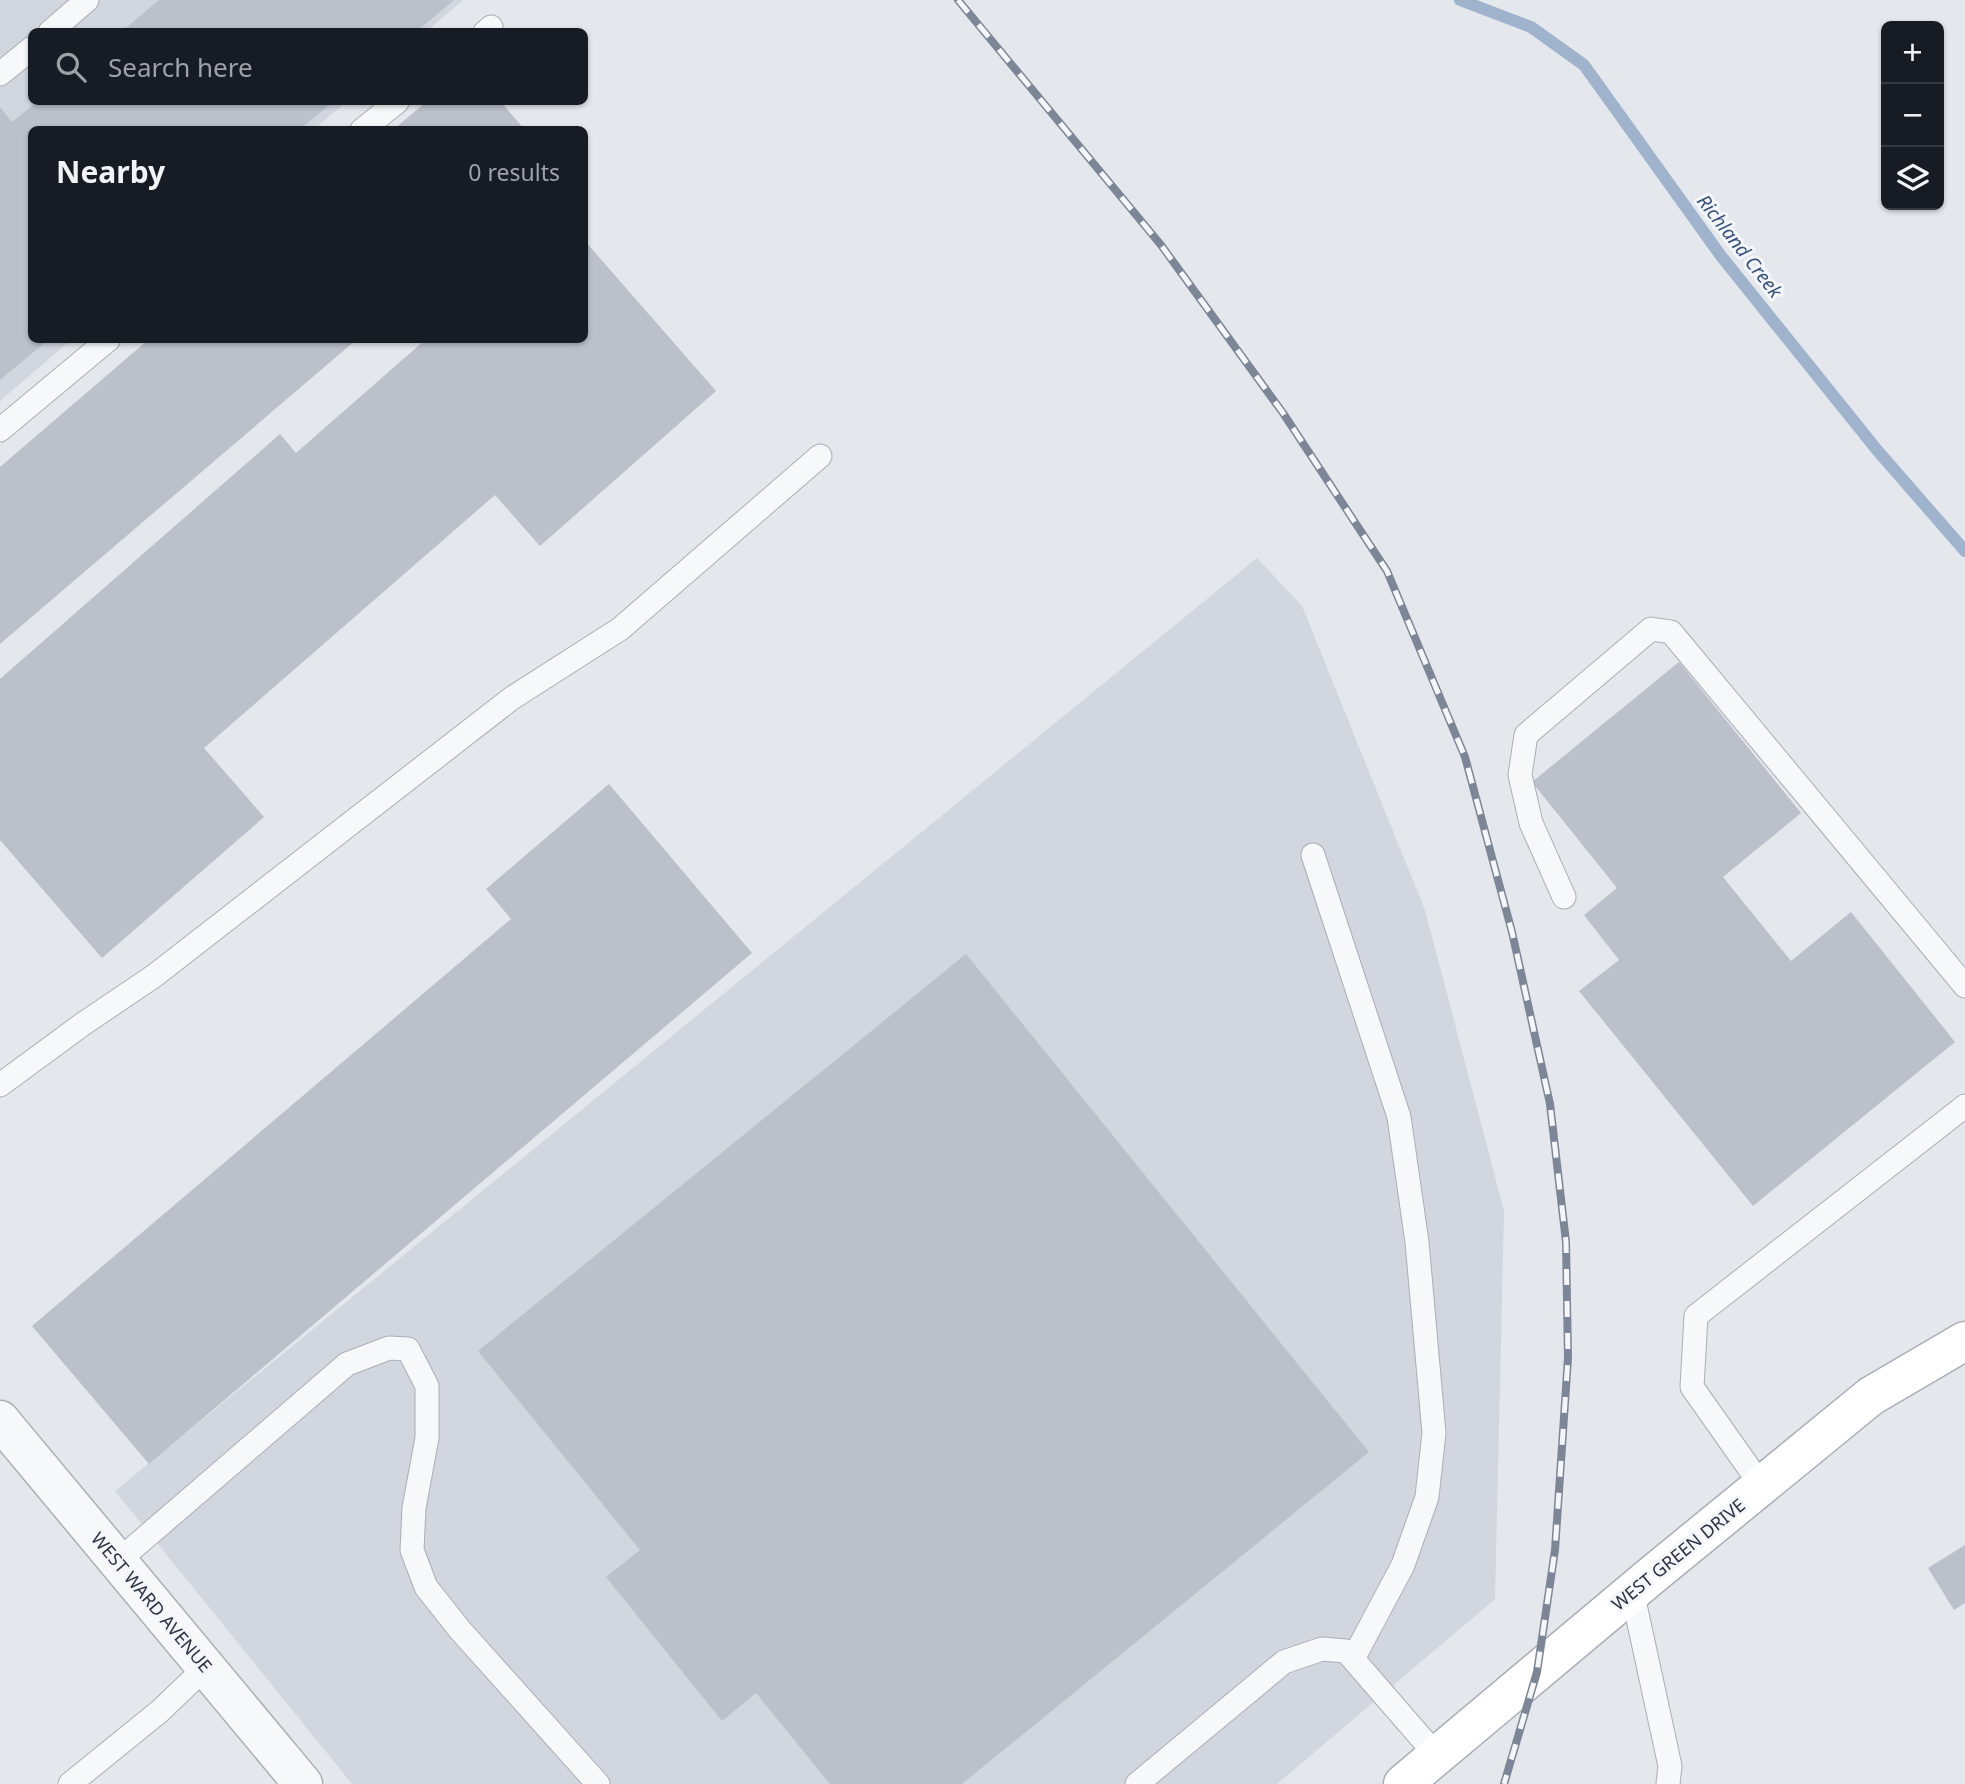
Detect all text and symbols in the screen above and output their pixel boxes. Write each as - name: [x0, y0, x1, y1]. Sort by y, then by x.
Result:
- map controls: [1881, 21, 1944, 210]
- button: +: [1881, 21, 1944, 84]
- search box: [28, 28, 588, 105]
- icon: search: [52, 48, 90, 86]
- text: Search here: [108, 49, 253, 85]
- button: −: [1881, 84, 1944, 147]
- button: layers: [1881, 147, 1944, 210]
- text: Nearby: [56, 151, 165, 192]
- text: 0 results: [468, 156, 560, 188]
- water label: Richland Creek: [1691, 189, 1789, 304]
- street label: WEST GREEN DRIVE: [1606, 1493, 1750, 1615]
- street label: WEST WARD AVENUE: [86, 1527, 218, 1677]

